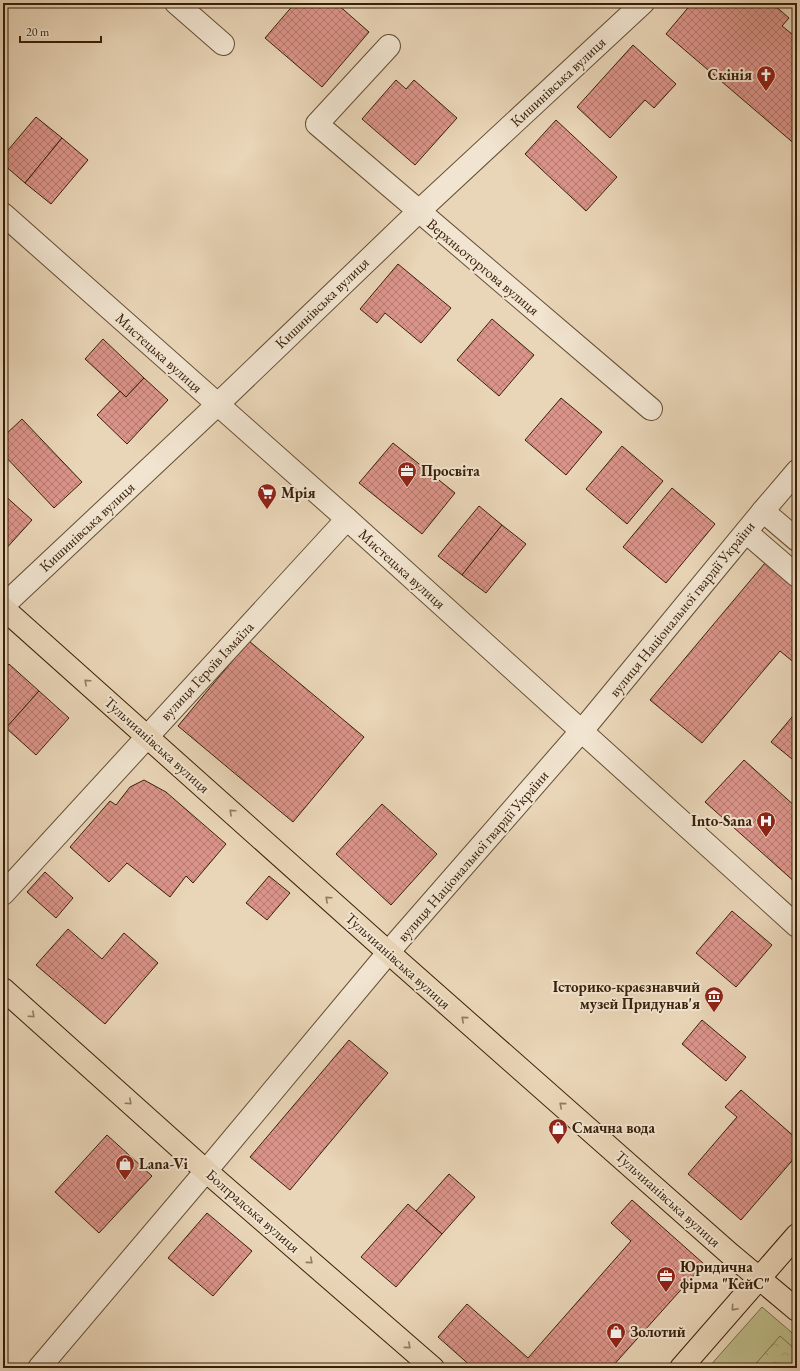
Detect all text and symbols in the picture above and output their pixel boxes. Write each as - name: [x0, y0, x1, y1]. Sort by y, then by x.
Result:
- scale bar: [20, 18, 101, 44]
- text: 20 m: [26, 24, 50, 40]
- street label: Кишинівська вулиця: [506, 32, 610, 131]
- church icon: Скінія: [755, 64, 777, 92]
- place label: Скінія: [708, 65, 752, 84]
- street label: Верхньоторгова вулиця: [423, 214, 544, 319]
- street label: Кишинівська вулиця: [271, 253, 373, 352]
- street label: Мистецька вулиця: [112, 308, 207, 397]
- office icon: Просвіта: [396, 460, 418, 488]
- place label: Просвіта: [421, 461, 480, 480]
- street label: Кишинівська вулиця: [35, 477, 139, 576]
- supermarket icon: Мрія: [256, 482, 278, 510]
- place label: Мрія: [281, 483, 315, 502]
- street label: вулиця Національної гвардії України: [605, 517, 759, 701]
- street label: Мистецька вулиця: [355, 524, 450, 613]
- street label: вулиця Героїв Ізмаїла: [156, 617, 257, 724]
- one-way arrow: [84, 680, 91, 687]
- street label: Тульчианівська вулиця: [101, 692, 214, 797]
- street label: вулиця Національної гвардії України: [393, 766, 552, 945]
- one-way arrow: [229, 810, 236, 817]
- hospital icon: Into-Sana: [755, 810, 777, 838]
- place label: Into-Sana: [691, 811, 752, 830]
- one-way arrow: [326, 896, 333, 903]
- street label: Тульчианівська вулиця: [342, 908, 455, 1013]
- place label: Історико-краєзнавчий музей Придунав'я: [553, 977, 700, 1013]
- museum icon: Історико-краєзнавчий музей Придунав'я: [703, 985, 725, 1013]
- one-way arrow: [27, 1011, 35, 1018]
- one-way arrow: [461, 1016, 469, 1024]
- one-way arrow: [124, 1097, 132, 1104]
- one-way arrow: [559, 1103, 566, 1110]
- shop icon: Смачна вода: [547, 1117, 569, 1145]
- place label: Смачна вода: [572, 1118, 655, 1137]
- street label: Тульчианівська вулиця: [612, 1146, 725, 1251]
- shop icon: Lana-Vi: [114, 1153, 136, 1181]
- place label: Lana-Vi: [139, 1154, 188, 1173]
- street label: Болградська вулиця: [202, 1165, 304, 1257]
- one-way arrow: [305, 1256, 313, 1264]
- place label: Юридична фірма "КейС": [680, 1257, 770, 1293]
- office icon: Юридична фірма "КейС": [655, 1265, 677, 1293]
- one-way arrow: [732, 1303, 739, 1310]
- shop icon: Золотий: [605, 1321, 627, 1349]
- place label: Золотий: [630, 1322, 686, 1341]
- one-way arrow: [403, 1342, 411, 1349]

